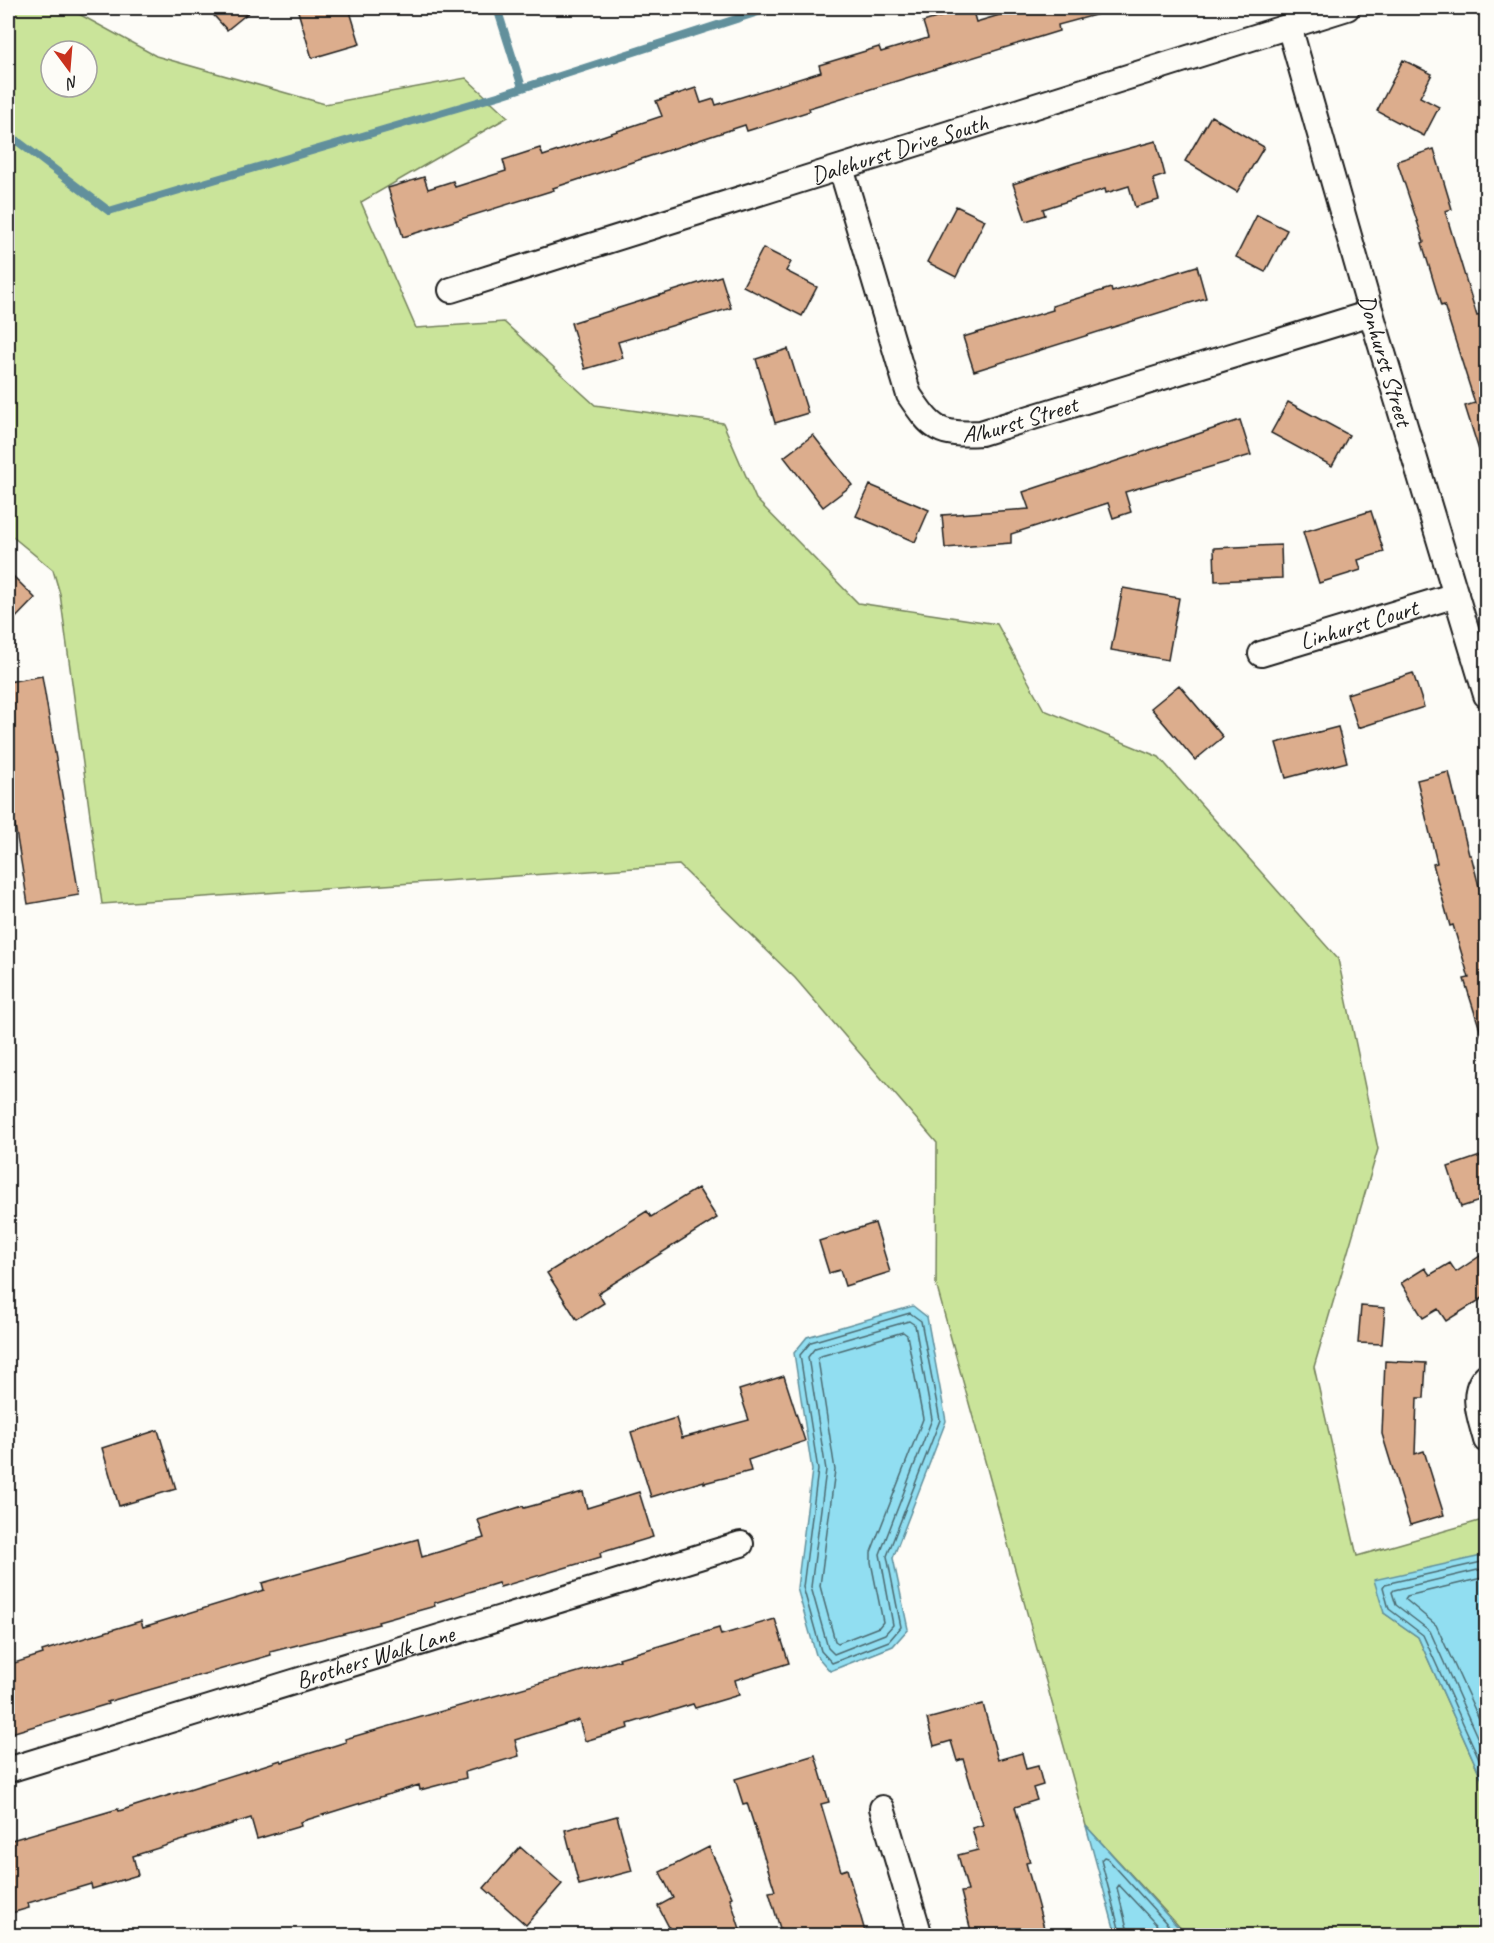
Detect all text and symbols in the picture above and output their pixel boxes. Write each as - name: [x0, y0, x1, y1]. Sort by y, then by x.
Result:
- north arrow: [39, 39, 99, 99]
- text: N: [62, 71, 80, 94]
- street label: Dalehurst Drive South: [807, 107, 992, 191]
- street label: Donhurst Street: [1352, 291, 1420, 432]
- street label: Alhurst Street: [962, 389, 1083, 449]
- street label: Linhurst Court: [1296, 592, 1423, 656]
- street label: Brothers Walk Lane: [292, 1618, 460, 1695]

